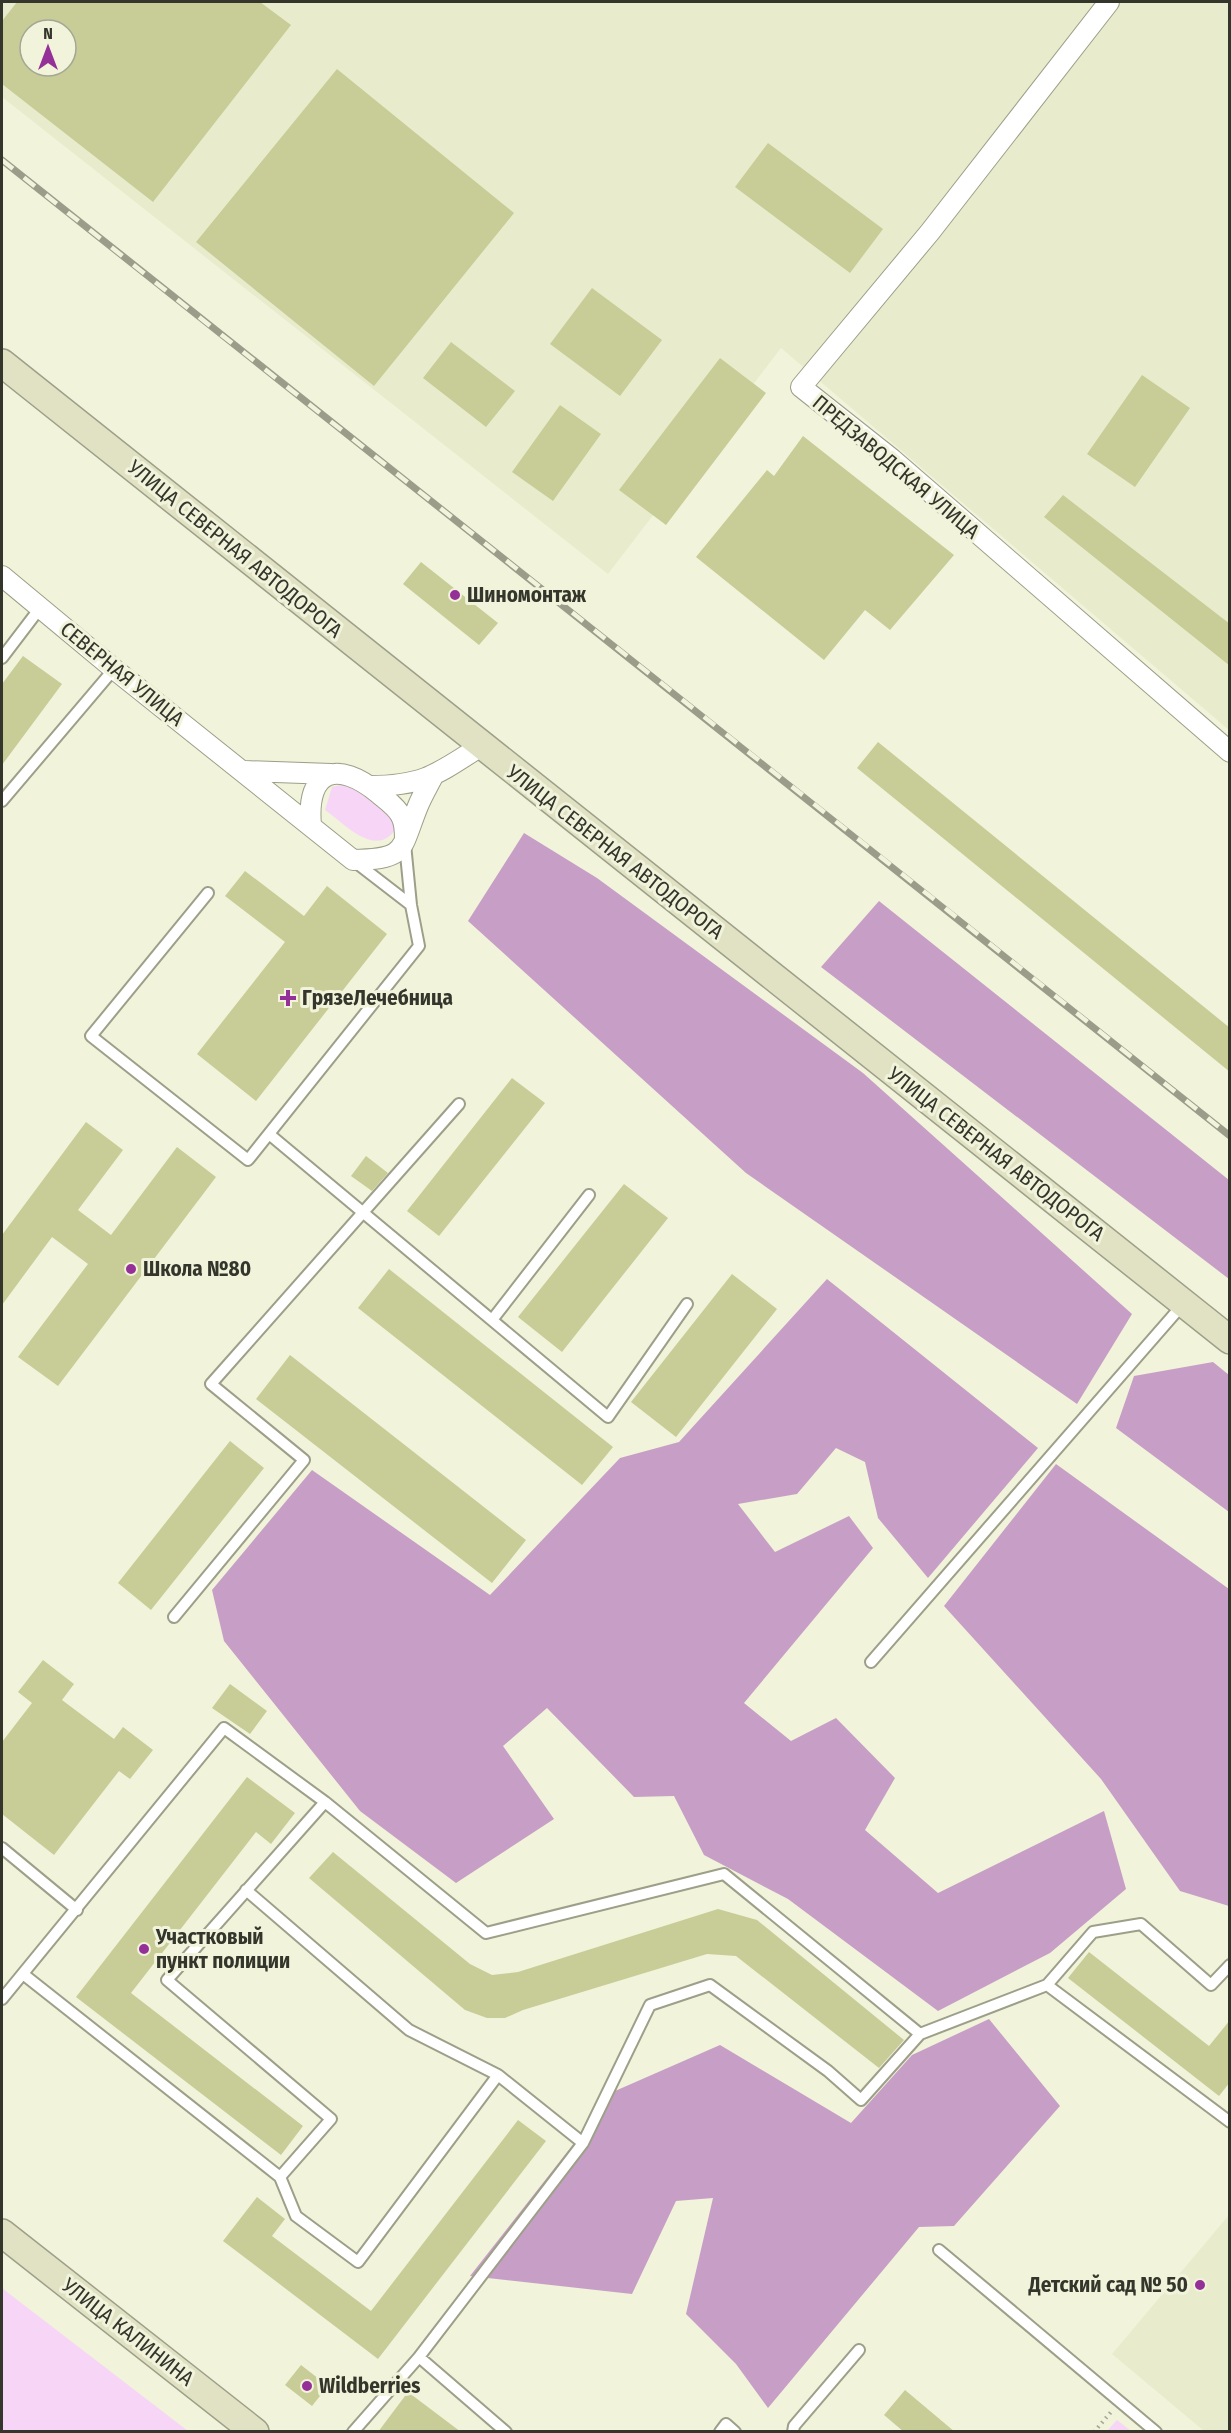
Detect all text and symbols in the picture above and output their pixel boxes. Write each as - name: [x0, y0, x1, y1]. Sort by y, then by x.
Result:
- north arrow: [18, 18, 78, 78]
- text: N: [43, 24, 53, 43]
- street label: ПРЕДЗАВОДСКАЯ УЛИЦА: [807, 389, 985, 545]
- street label: УЛИЦА СЕВЕРНАЯ АВТОДОРОГА: [122, 454, 347, 644]
- place label: Шиномонтаж: [467, 582, 587, 608]
- marker: Шиномонтаж: [448, 588, 462, 602]
- street label: СЕВЕРНАЯ УЛИЦА: [55, 616, 189, 732]
- street label: УЛИЦА СЕВЕРНАЯ АВТОДОРОГА: [501, 759, 729, 945]
- place label: ГрязеЛечебница: [302, 985, 453, 1011]
- marker: ГрязеЛечебница: [279, 989, 297, 1007]
- street label: УЛИЦА СЕВЕРНАЯ АВТОДОРОГА: [882, 1061, 1110, 1247]
- place label: Школа №80: [143, 1256, 251, 1282]
- marker: Школа №80: [124, 1262, 138, 1276]
- place label: Участковый пункт полиции: [155, 1924, 290, 1974]
- marker: Участковый пункт полиции: [137, 1942, 151, 1956]
- street label: УЛИЦА КАЛИНИНА: [56, 2272, 199, 2392]
- place label: Детский сад № 50: [1028, 2272, 1188, 2298]
- marker: Детский сад № 50: [1193, 2278, 1207, 2292]
- place label: Wildberries: [319, 2373, 420, 2399]
- marker: Wildberries: [300, 2379, 314, 2393]

